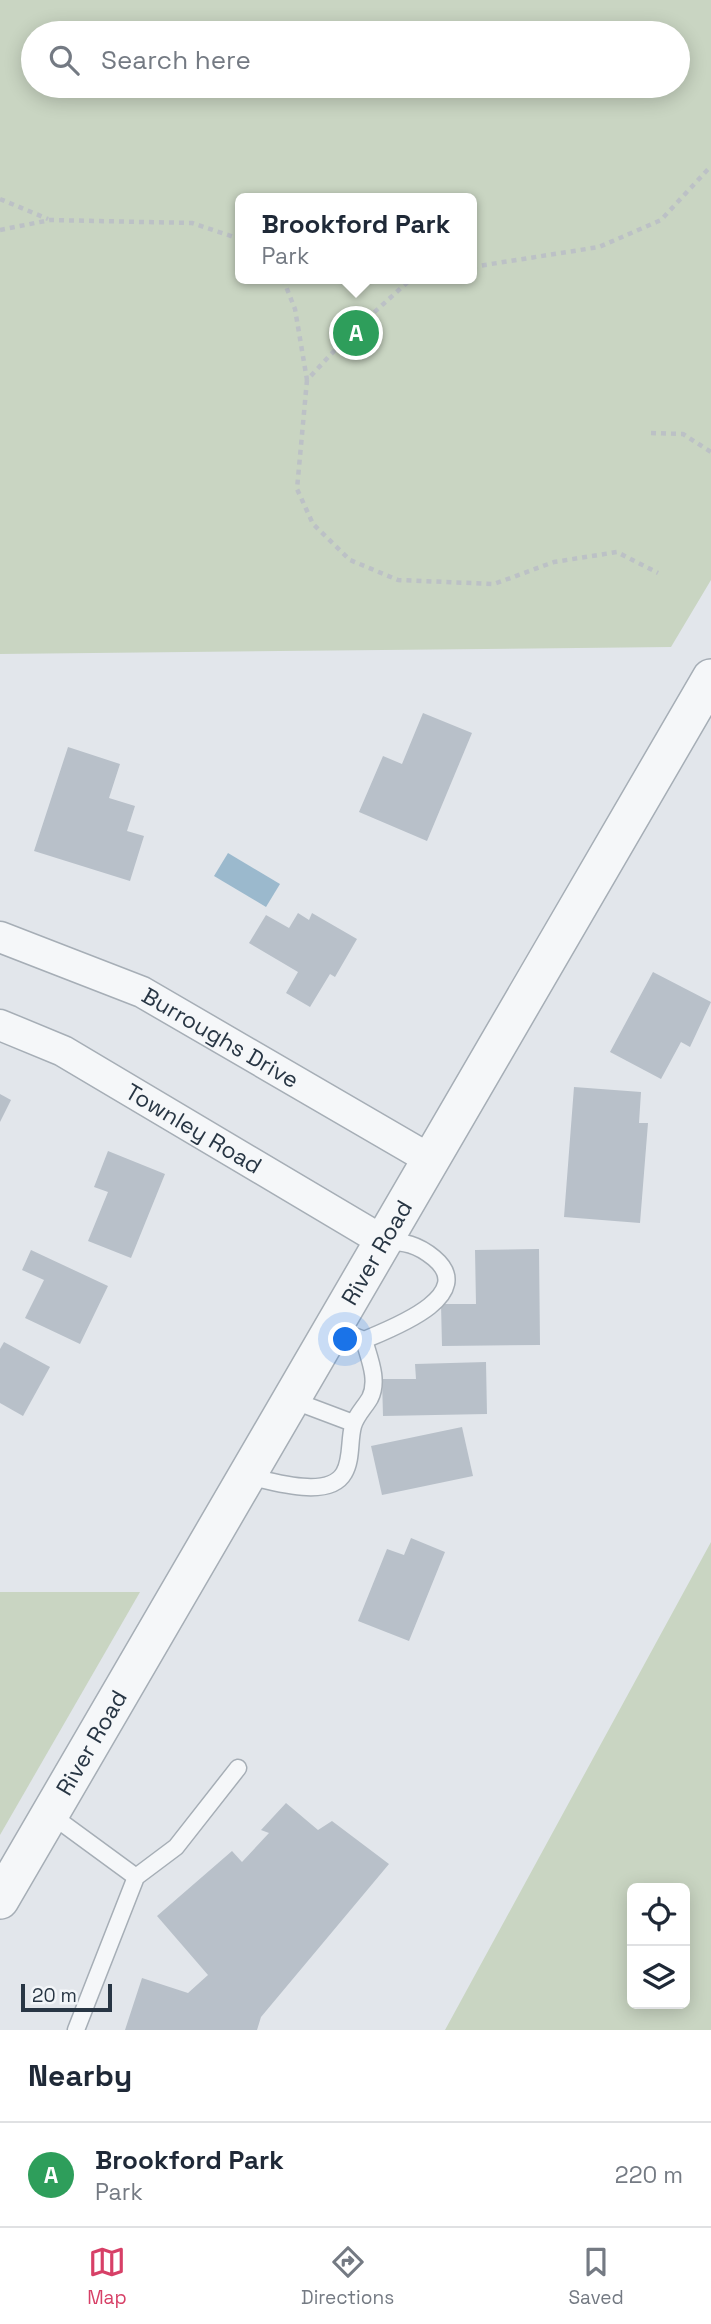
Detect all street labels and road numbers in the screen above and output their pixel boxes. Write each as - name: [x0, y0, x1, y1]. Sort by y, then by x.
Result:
- street label: Burroughs Drive: [137, 980, 304, 1095]
- street label: Townley Road: [120, 1076, 267, 1181]
- street label: River Road: [334, 1195, 419, 1311]
- street label: River Road: [49, 1685, 134, 1801]

